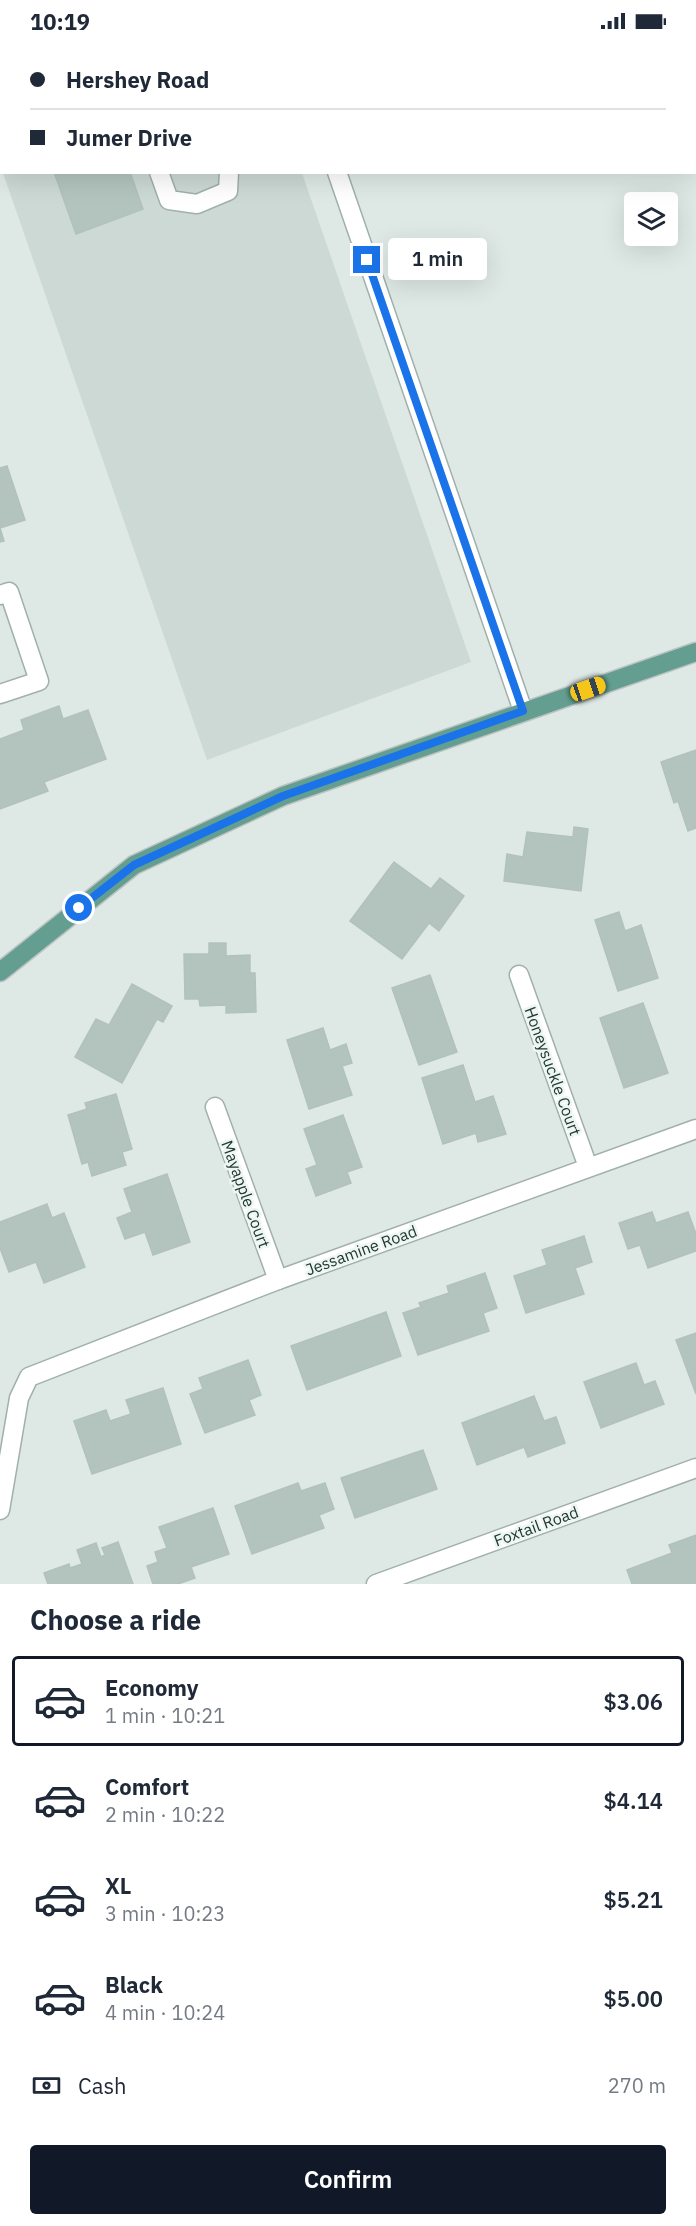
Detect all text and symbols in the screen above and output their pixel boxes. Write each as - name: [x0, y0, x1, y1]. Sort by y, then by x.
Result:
- text: 10:19: [30, 7, 90, 36]
- text: Hershey Road: [66, 65, 209, 94]
- text: Jumer Drive: [66, 123, 192, 152]
- map controls: [624, 192, 678, 246]
- button: layers: [624, 192, 678, 246]
- callout: 1 min: [388, 239, 487, 281]
- text: 1 min: [412, 245, 463, 272]
- route end: [353, 246, 380, 273]
- car: [568, 675, 608, 703]
- route start: [65, 894, 92, 921]
- street label: Honeysuckle Court: [520, 1004, 586, 1138]
- street label: Mayapple Court: [217, 1138, 275, 1250]
- street label: Jessamine Road: [302, 1221, 420, 1279]
- street label: Foxtail Road: [491, 1501, 581, 1551]
- text: Choose a ride: [30, 1602, 201, 1637]
- text: Economy: [105, 1673, 199, 1702]
- icon: car: [33, 1674, 87, 1728]
- text: $3.06: [604, 1687, 663, 1716]
- text: 1 min · 10:21: [105, 1702, 225, 1729]
- text: Comfort: [105, 1772, 189, 1801]
- icon: car: [33, 1773, 87, 1827]
- text: $4.14: [604, 1786, 663, 1815]
- text: 2 min · 10:22: [105, 1801, 225, 1828]
- text: XL: [105, 1871, 131, 1900]
- icon: car: [33, 1872, 87, 1926]
- text: $5.21: [604, 1885, 663, 1914]
- text: 3 min · 10:23: [105, 1900, 225, 1927]
- text: Black: [105, 1970, 163, 1999]
- icon: car: [33, 1971, 87, 2025]
- text: $5.00: [604, 1984, 663, 2013]
- text: 4 min · 10:24: [105, 1999, 225, 2026]
- icon: cash: [30, 2069, 63, 2102]
- text: Cash: [78, 2071, 127, 2100]
- text: 270 m: [608, 2072, 666, 2099]
- button: Confirm: [30, 2145, 666, 2214]

